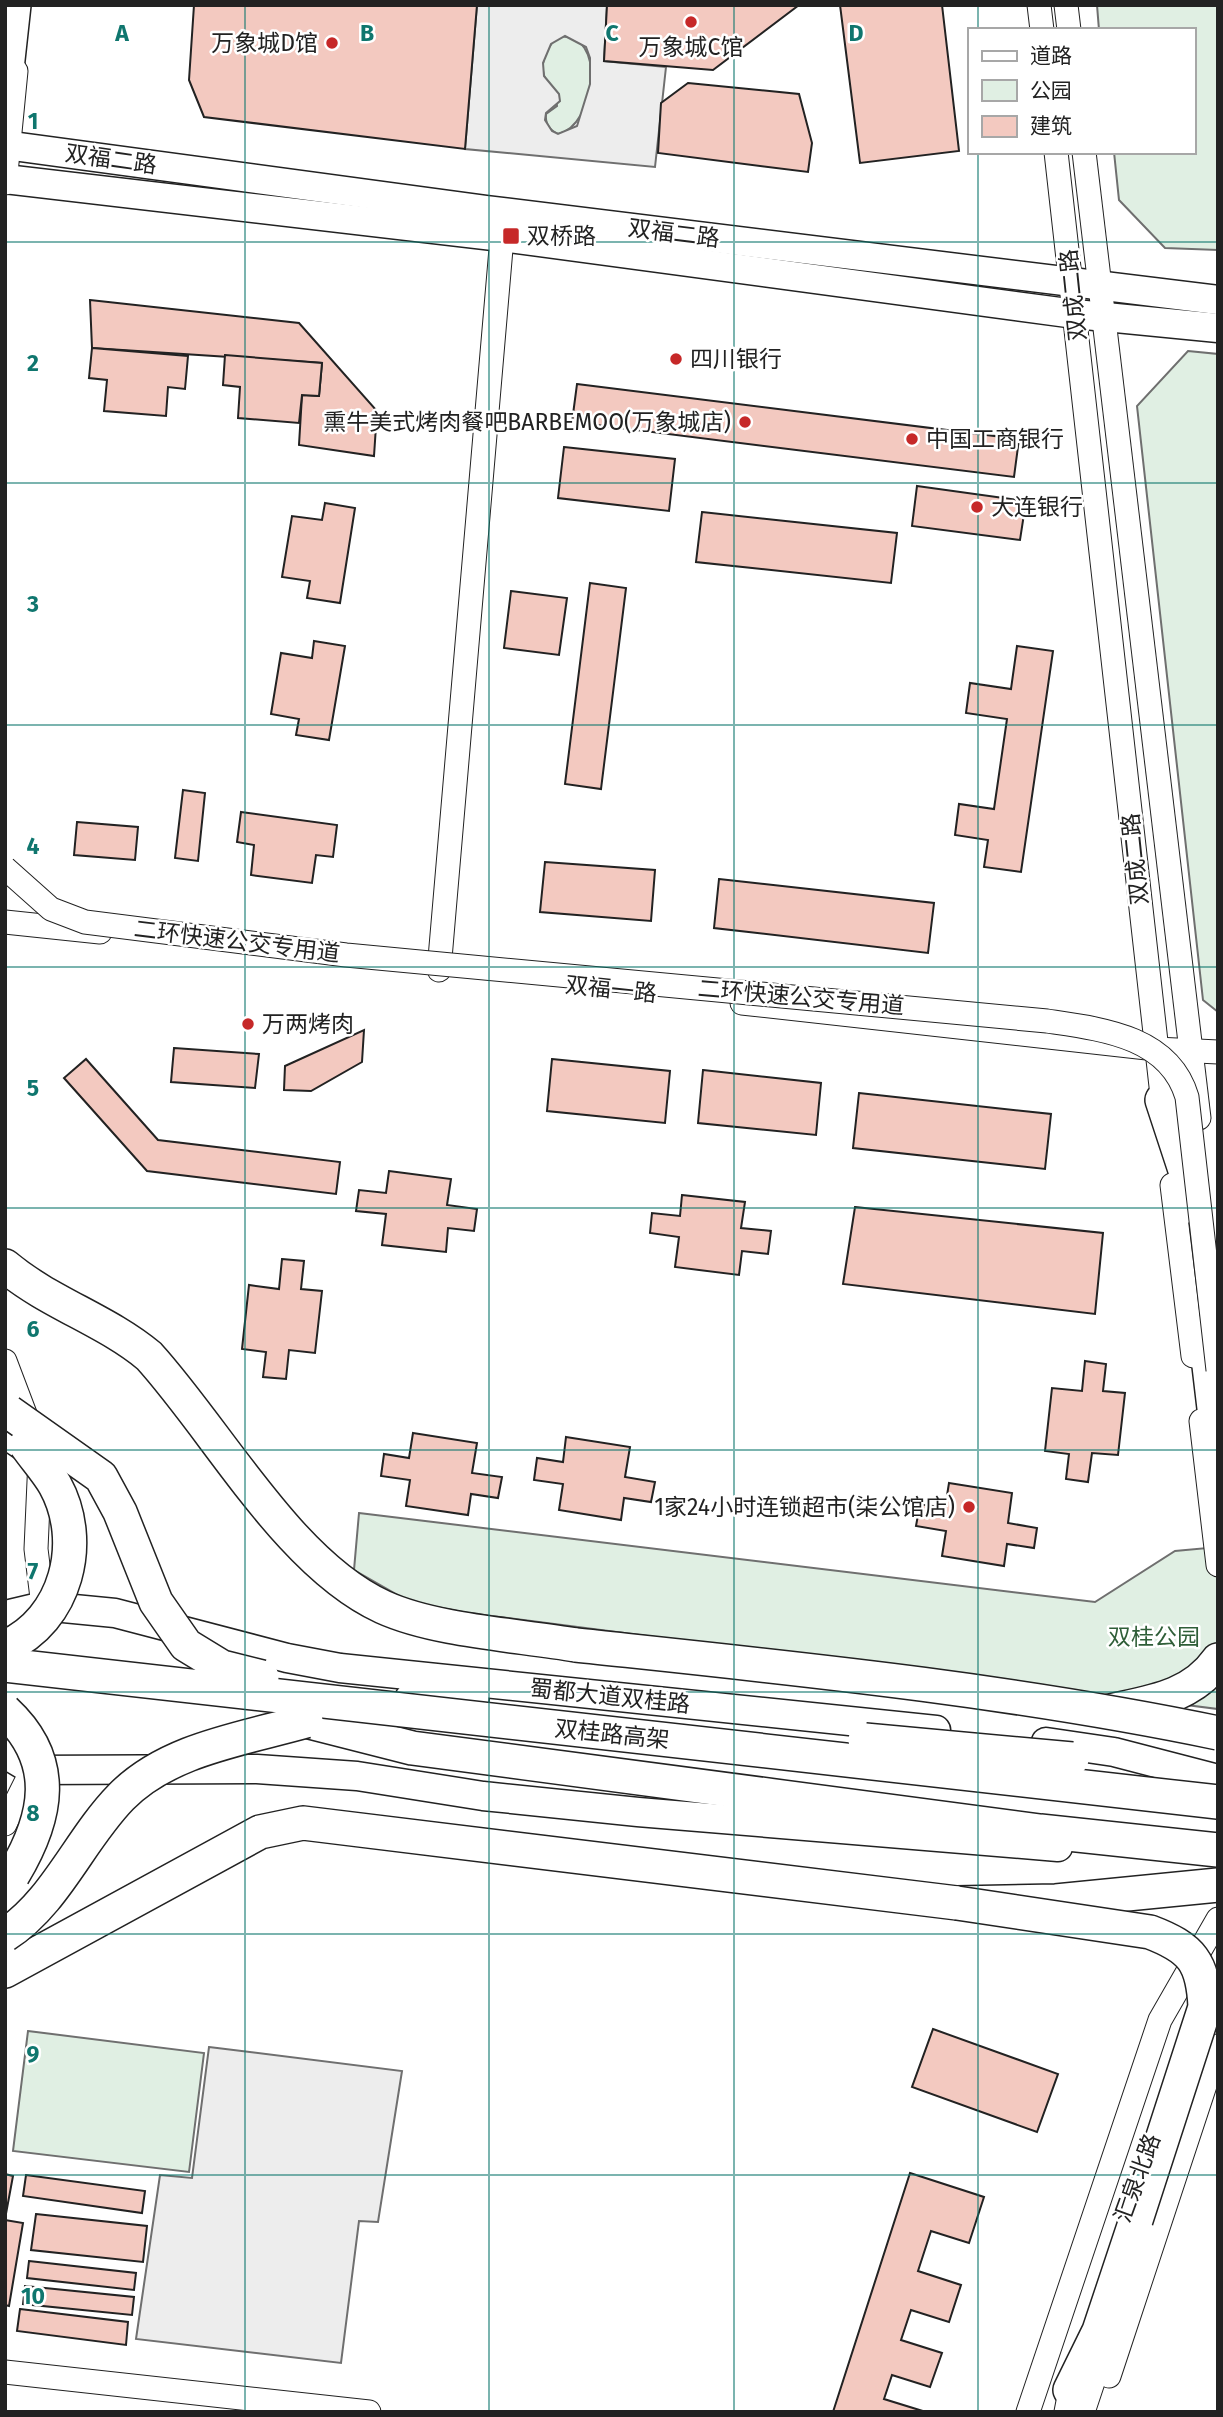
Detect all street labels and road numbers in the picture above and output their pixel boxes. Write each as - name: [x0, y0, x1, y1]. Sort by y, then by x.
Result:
- street label: 双福二路: [63, 139, 159, 179]
- street label: 双福二路: [627, 213, 721, 253]
- street label: 双成二路: [1054, 248, 1092, 342]
- street label: 双成二路: [1116, 812, 1154, 906]
- street label: 二环快速公交专用道: [133, 914, 341, 968]
- street label: 双福一路: [564, 970, 658, 1008]
- street label: 二环快速公交专用道: [697, 974, 905, 1020]
- street label: 蜀都大道双桂路: [528, 1674, 692, 1718]
- street label: 双桂路高架: [553, 1714, 671, 1754]
- street label: 汇泉北路: [1108, 2130, 1166, 2226]

